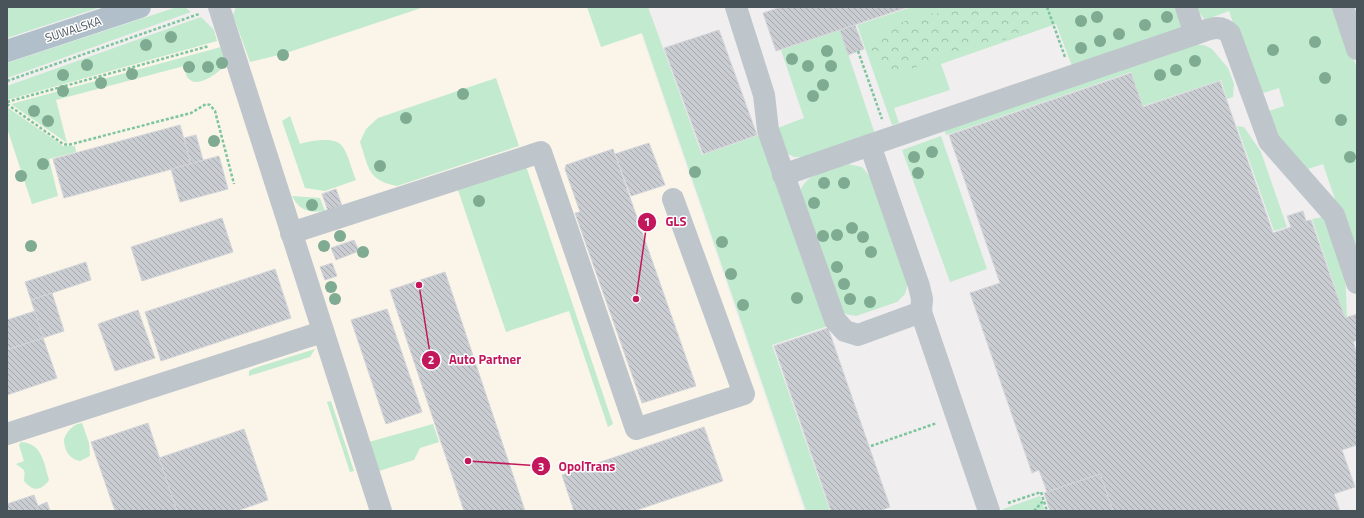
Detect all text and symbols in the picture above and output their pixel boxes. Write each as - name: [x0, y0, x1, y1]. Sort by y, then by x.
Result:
- street label: SUWALSKA: [42, 11, 104, 47]
- callout: GLS: [637, 209, 694, 234]
- text: GLS: [665, 211, 687, 231]
- text: 1: [644, 212, 650, 231]
- callout: Auto Partner: [421, 347, 529, 372]
- text: Auto Partner: [449, 349, 521, 369]
- text: 2: [428, 350, 434, 369]
- callout: OpolTrans: [531, 454, 624, 479]
- text: OpolTrans: [559, 456, 615, 476]
- text: 3: [538, 457, 544, 476]

